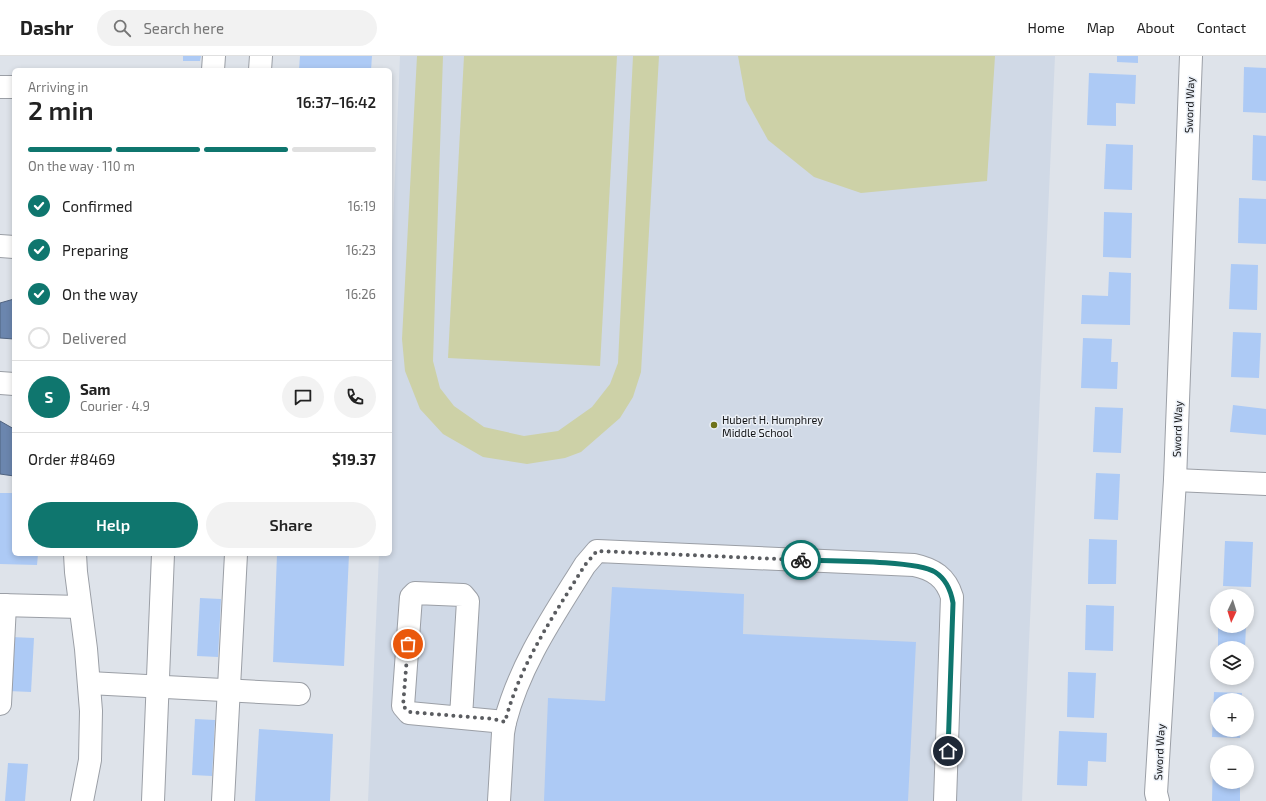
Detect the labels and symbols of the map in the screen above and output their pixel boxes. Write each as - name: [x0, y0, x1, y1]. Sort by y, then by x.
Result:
- street label: Sword Way: [1182, 76, 1196, 133]
- street label: Sword Way: [1170, 400, 1184, 457]
- place label: Hubert H. Humphrey Middle School: [722, 413, 823, 439]
- marker: Hubert H. Humphrey Middle School: [709, 420, 719, 430]
- courier: [781, 540, 821, 580]
- north arrow: [1210, 589, 1254, 633]
- pin: [391, 627, 425, 661]
- street label: Sword Way: [1151, 723, 1167, 781]
- pin: [931, 734, 965, 768]

